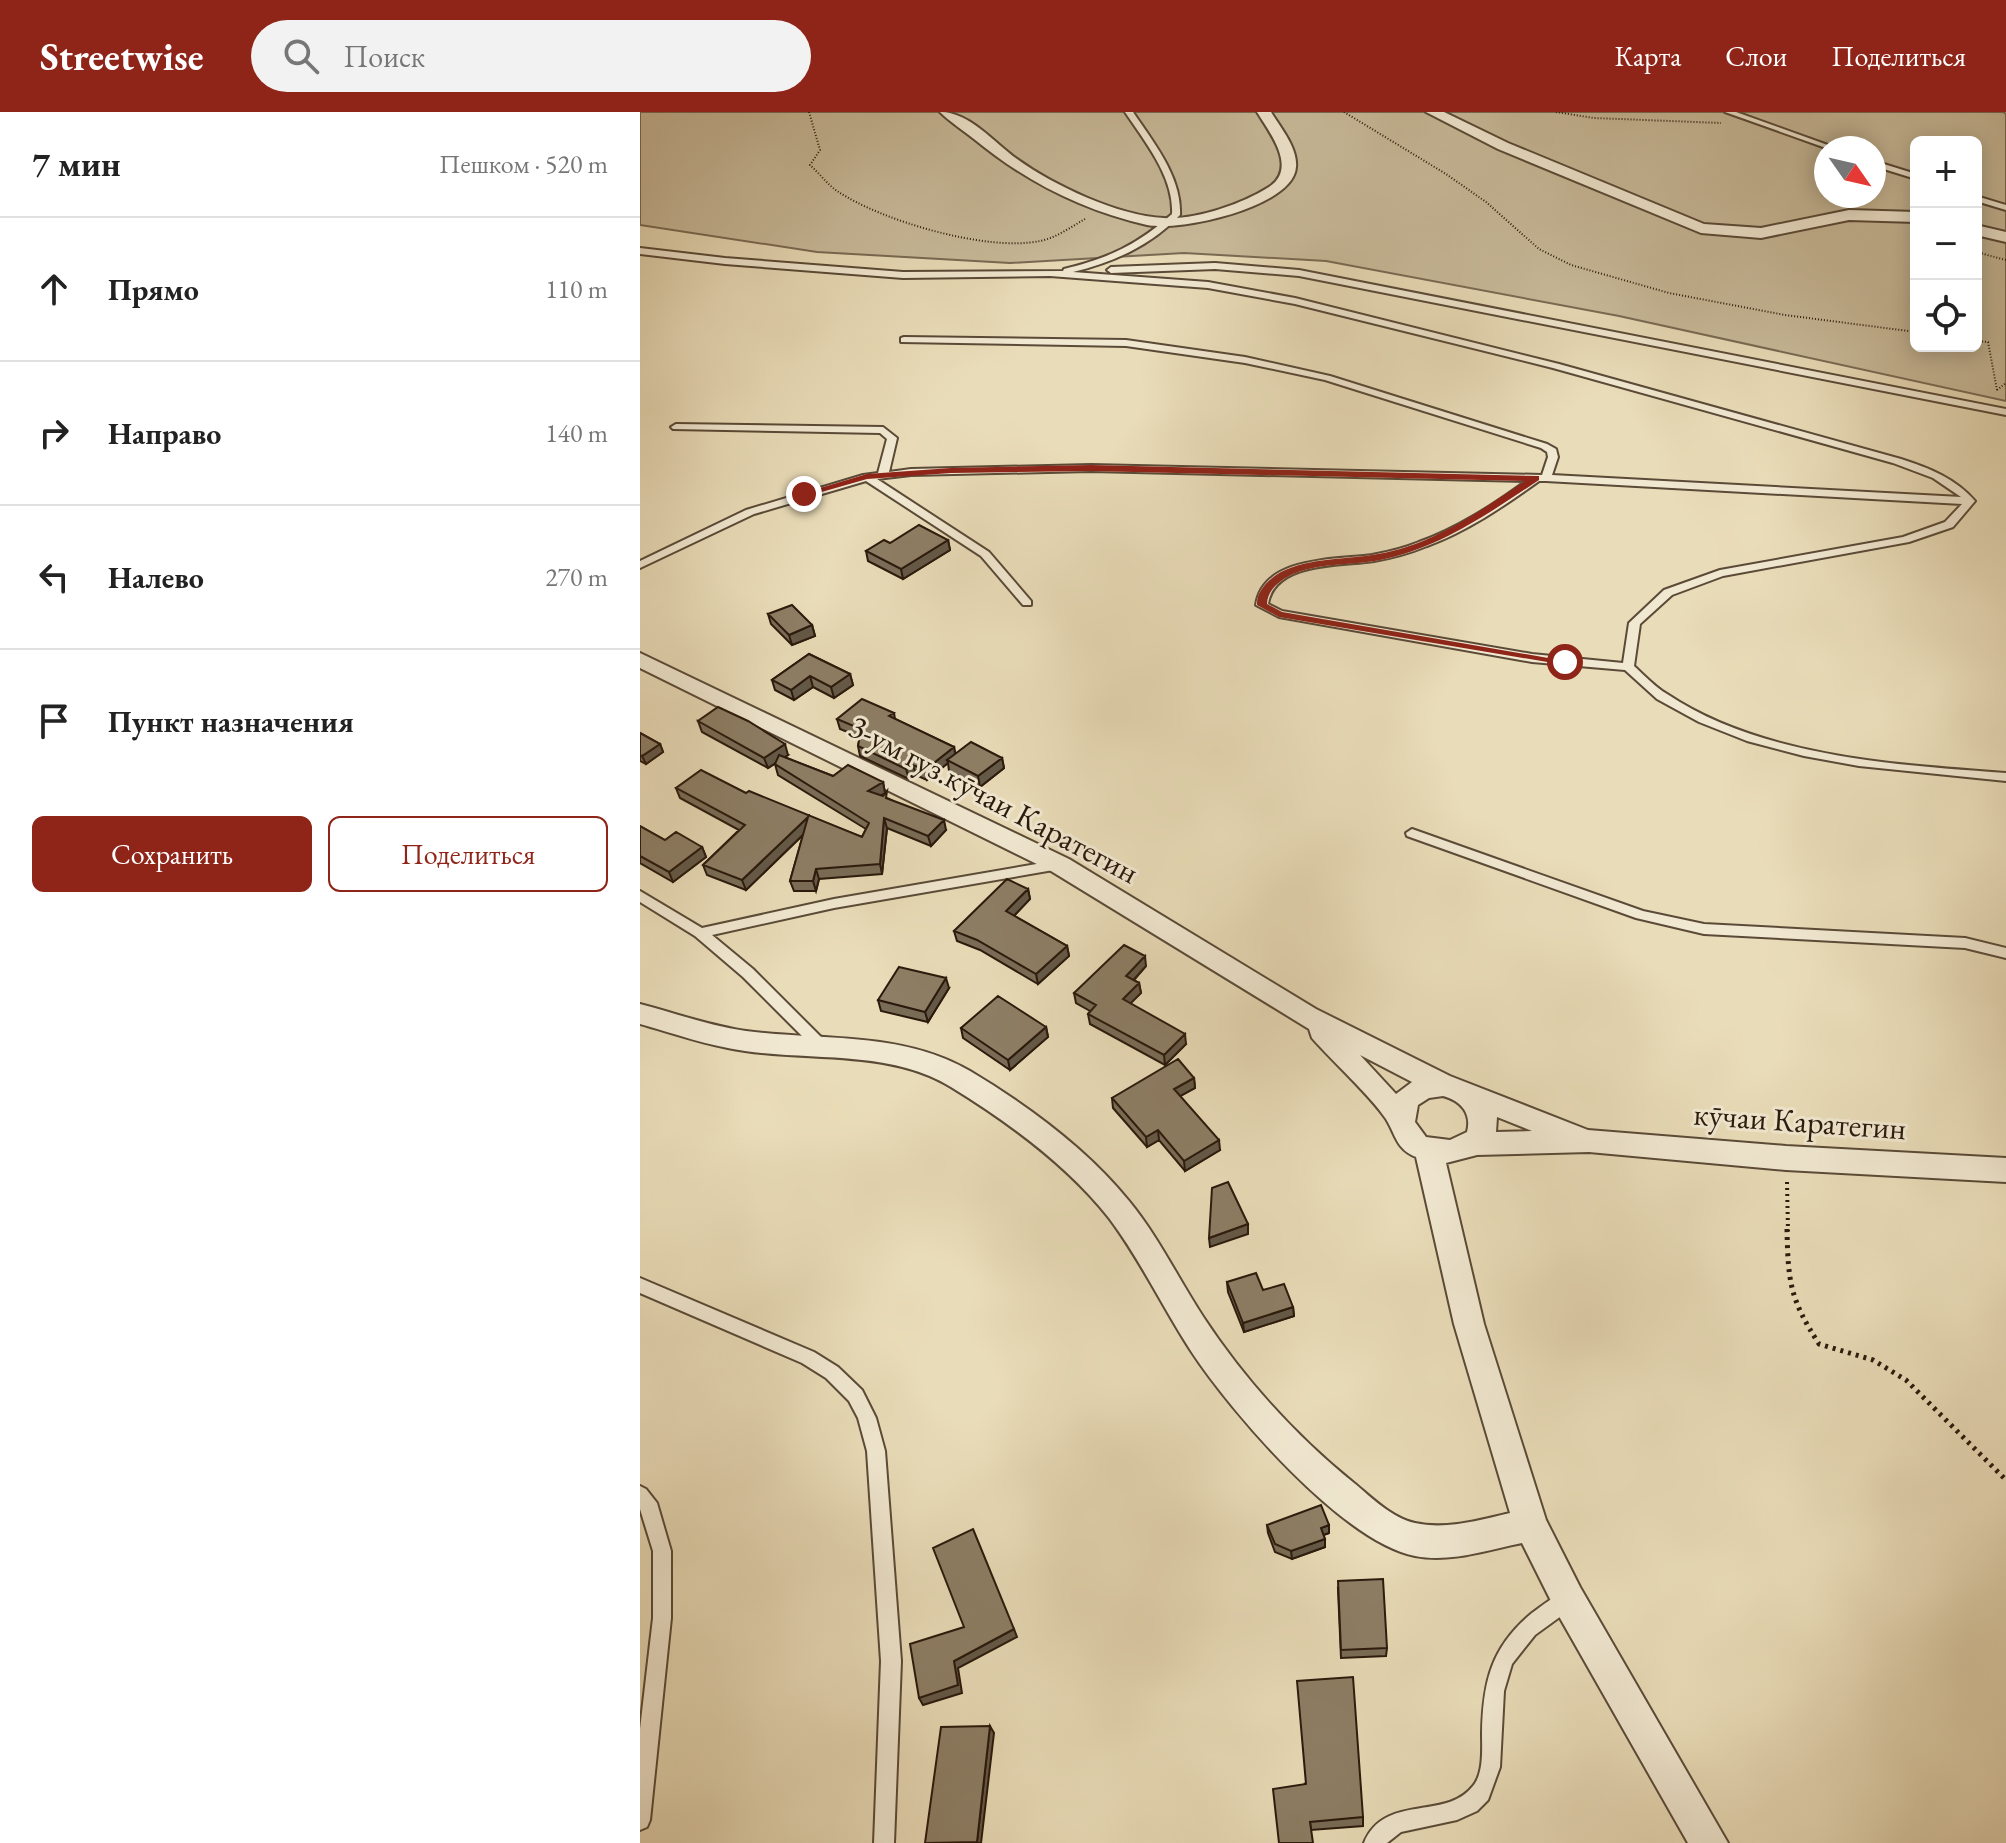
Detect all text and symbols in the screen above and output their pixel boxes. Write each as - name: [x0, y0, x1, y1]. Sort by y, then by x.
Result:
- search box: [251, 20, 811, 92]
- text: Streetwise: [40, 32, 203, 81]
- icon: search: [279, 34, 323, 78]
- text: Поиск: [343, 37, 425, 76]
- text: Карта: [1614, 38, 1681, 74]
- text: Слои: [1725, 38, 1787, 74]
- text: Поделиться: [1831, 38, 1966, 74]
- north arrow: [1814, 136, 1886, 208]
- map controls: [1910, 136, 1982, 352]
- button: +: [1910, 136, 1982, 208]
- text: 7 мин: [32, 142, 121, 186]
- text: Пешком · 520 m: [439, 147, 608, 181]
- button: −: [1910, 208, 1982, 280]
- icon: ahead: [32, 267, 76, 311]
- text: Прямо: [108, 270, 199, 309]
- text: 110 m: [545, 272, 608, 306]
- button: locate: [1910, 280, 1982, 352]
- icon: right: [32, 411, 76, 455]
- text: Направо: [108, 414, 221, 453]
- text: 140 m: [545, 416, 608, 450]
- route end: [786, 476, 822, 512]
- icon: left: [32, 555, 76, 599]
- text: Налево: [108, 558, 204, 597]
- text: 270 m: [545, 560, 608, 594]
- route start: [1547, 644, 1583, 680]
- icon: arrive: [32, 699, 76, 743]
- text: Пункт назначения: [108, 702, 354, 741]
- street label: 3-ум гуз.кӯчаи Каратегин: [842, 705, 1146, 893]
- button: Сохранить: [32, 816, 312, 892]
- button: Поделиться: [328, 816, 608, 892]
- street label: кӯчаи Каратегин: [1692, 1093, 1908, 1149]

